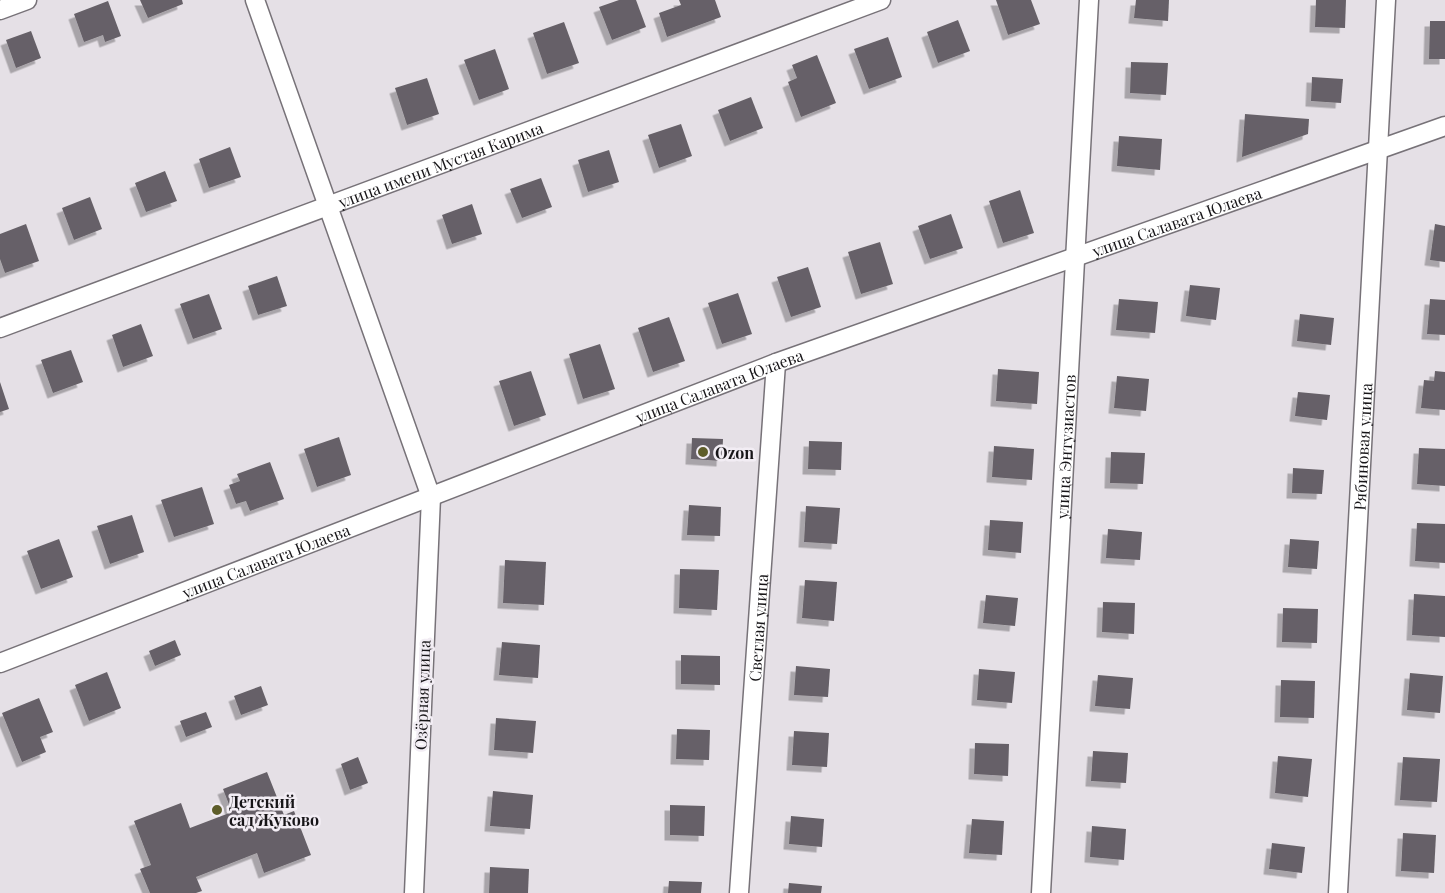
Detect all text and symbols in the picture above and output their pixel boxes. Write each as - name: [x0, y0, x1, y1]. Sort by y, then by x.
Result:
- street label: улица имени Мустая Карима: [334, 116, 546, 212]
- street label: улица Салавата Юлаева: [1088, 181, 1264, 261]
- street label: улица Салавата Юлаева: [631, 344, 806, 427]
- street label: улица Энтузиастов: [1051, 374, 1079, 520]
- street label: Рябиновая улица: [1348, 382, 1376, 511]
- place label: Ozon: [715, 442, 754, 463]
- marker: Ozon: [696, 445, 710, 459]
- street label: улица Салавата Юлаева: [178, 518, 353, 603]
- street label: Светлая улица: [743, 573, 772, 682]
- street label: Озёрная улица: [410, 640, 434, 750]
- place label: Детский сад Жуково: [229, 791, 319, 830]
- marker: Детский сад Жуково: [210, 803, 224, 817]

